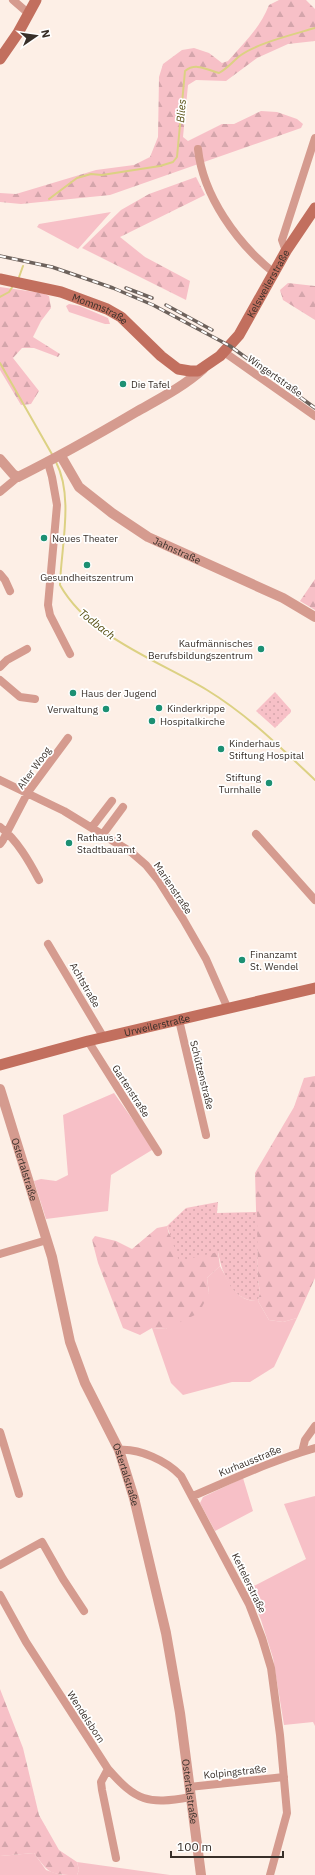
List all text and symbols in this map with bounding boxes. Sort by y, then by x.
north arrow [16,16,56,56]
text: N [38,28,53,39]
water label: Blies [173,99,189,123]
street label: Kelsweilerstraße [244,247,292,320]
street label: Mommstraße [70,290,131,327]
street label: Wingertstraße [245,352,305,400]
place label: Die Tafel [131,378,170,391]
marker: Die Tafel [118,379,128,389]
place label: Neues Theater [52,532,118,545]
marker: Neues Theater [39,533,49,543]
street label: Jahnstraße [151,534,203,567]
marker: Gesundheitszentrum [82,560,92,570]
place label: Gesundheitszentrum [40,571,134,584]
water label: Todbach [76,606,118,642]
place label: Kaufmännisches Berufsbildungszentrum [148,637,253,662]
marker: Kaufmännisches Berufsbildungszentrum [256,644,266,654]
place label: Haus der Jugend [81,687,157,700]
marker: Haus der Jugend [68,688,78,698]
place label: Kinderkrippe [167,702,226,715]
place label: Verwaltung [47,703,99,716]
marker: Kinderkrippe [154,703,164,713]
marker: Verwaltung [101,704,111,714]
place label: Hospitalkirche [160,715,226,728]
marker: Hospitalkirche [147,716,157,726]
place label: Kinderhaus Stiftung Hospital [229,737,304,762]
street label: Alter Woog [14,744,54,792]
marker: Kinderhaus Stiftung Hospital [216,744,226,754]
place label: Stiftung Turnhalle [219,771,262,796]
marker: Stiftung Turnhalle [264,778,274,788]
place label: Rathaus 3 Stadtbauamt [77,831,136,856]
marker: Rathaus 3 Stadtbauamt [64,838,74,848]
street label: Marienstraße [151,860,195,917]
place label: Finanzamt St. Wendel [250,948,299,973]
marker: Finanzamt St. Wendel [237,955,247,965]
street label: Achtstraße [67,960,103,1010]
street label: Urweilerstraße [123,1011,192,1039]
street label: Schützenstraße [187,1039,217,1111]
street label: Gartenstraße [109,1062,153,1120]
street label: Ostertalstraße [9,1136,41,1203]
street label: Ostertalstraße [110,1441,142,1508]
street label: Kurhausstraße [217,1442,284,1479]
street label: Kettelerstraße [229,1551,269,1616]
street label: Wendelsborn [64,1688,108,1746]
street label: Ostertalstraße [180,1758,201,1825]
street label: Kolpingstraße [203,1762,267,1782]
scale bar [171,1833,283,1859]
text: 100 m [177,1839,212,1854]

